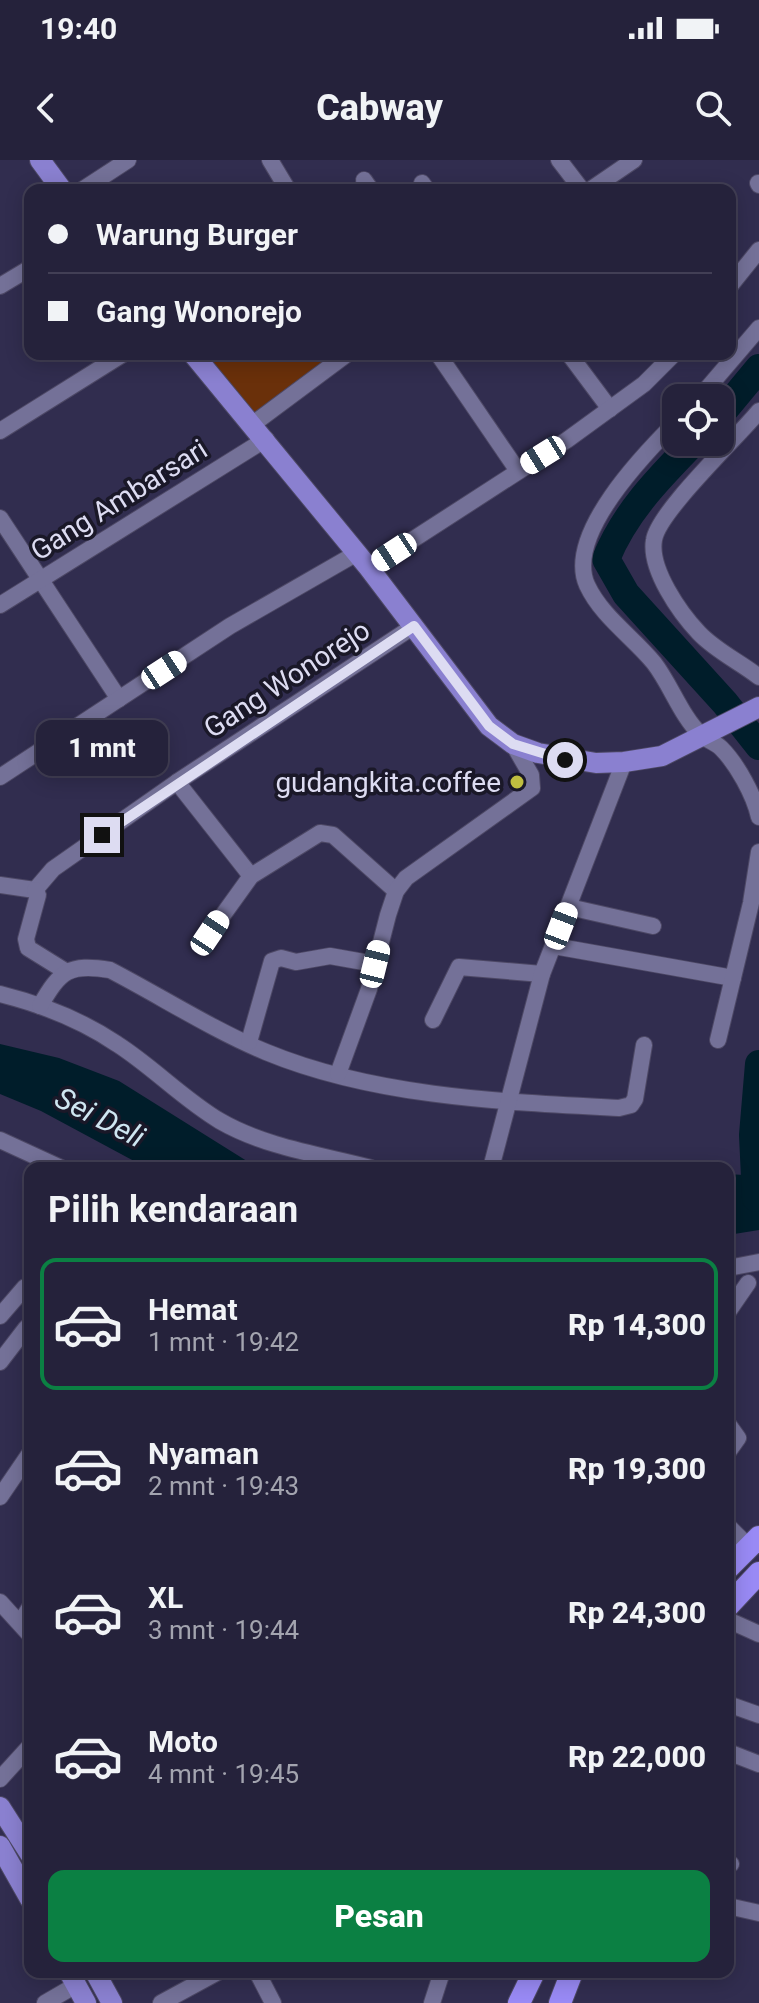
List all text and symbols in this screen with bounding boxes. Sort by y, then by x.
text: 19:40 [40,11,117,46]
icon: back [24,86,68,130]
icon: search [691,86,735,130]
text: Cabway [316,87,443,129]
text: Warung Burger [96,217,298,252]
text: Gang Wonorejo [96,294,302,329]
map controls [662,384,734,456]
button: locate [662,384,734,456]
car [516,432,570,478]
street label: Gang Ambarsari [25,433,213,567]
car [367,529,421,575]
street label: Gang Wonorejo [198,613,376,745]
car [137,647,191,693]
callout: 1 mnt [36,719,168,775]
text: 1 mnt [68,733,136,763]
route start [547,742,583,778]
place label: gudangkita.coffee [275,766,501,799]
marker: gudangkita.coffee [508,773,526,791]
route end [84,817,120,853]
car [541,899,581,953]
car [187,906,233,960]
car [358,938,392,990]
water label: Sei Deli [49,1080,151,1155]
text: Pilih kendaraan [48,1189,298,1231]
icon: car [52,1288,124,1360]
text: Hemat [148,1292,238,1327]
text: Rp 14,300 [568,1307,706,1342]
text: 1 mnt · 19:42 [148,1327,299,1357]
icon: car [52,1432,124,1504]
text: Nyaman [148,1436,259,1471]
text: Rp 19,300 [568,1451,706,1486]
text: 2 mnt · 19:43 [148,1471,299,1501]
icon: car [52,1576,124,1648]
text: XL [148,1580,183,1615]
text: Rp 24,300 [568,1595,706,1630]
text: 3 mnt · 19:44 [148,1615,299,1645]
icon: car [52,1720,124,1792]
text: Moto [148,1724,218,1759]
text: Rp 22,000 [568,1739,706,1774]
text: 4 mnt · 19:45 [148,1759,299,1789]
button: Pesan [48,1870,710,1962]

